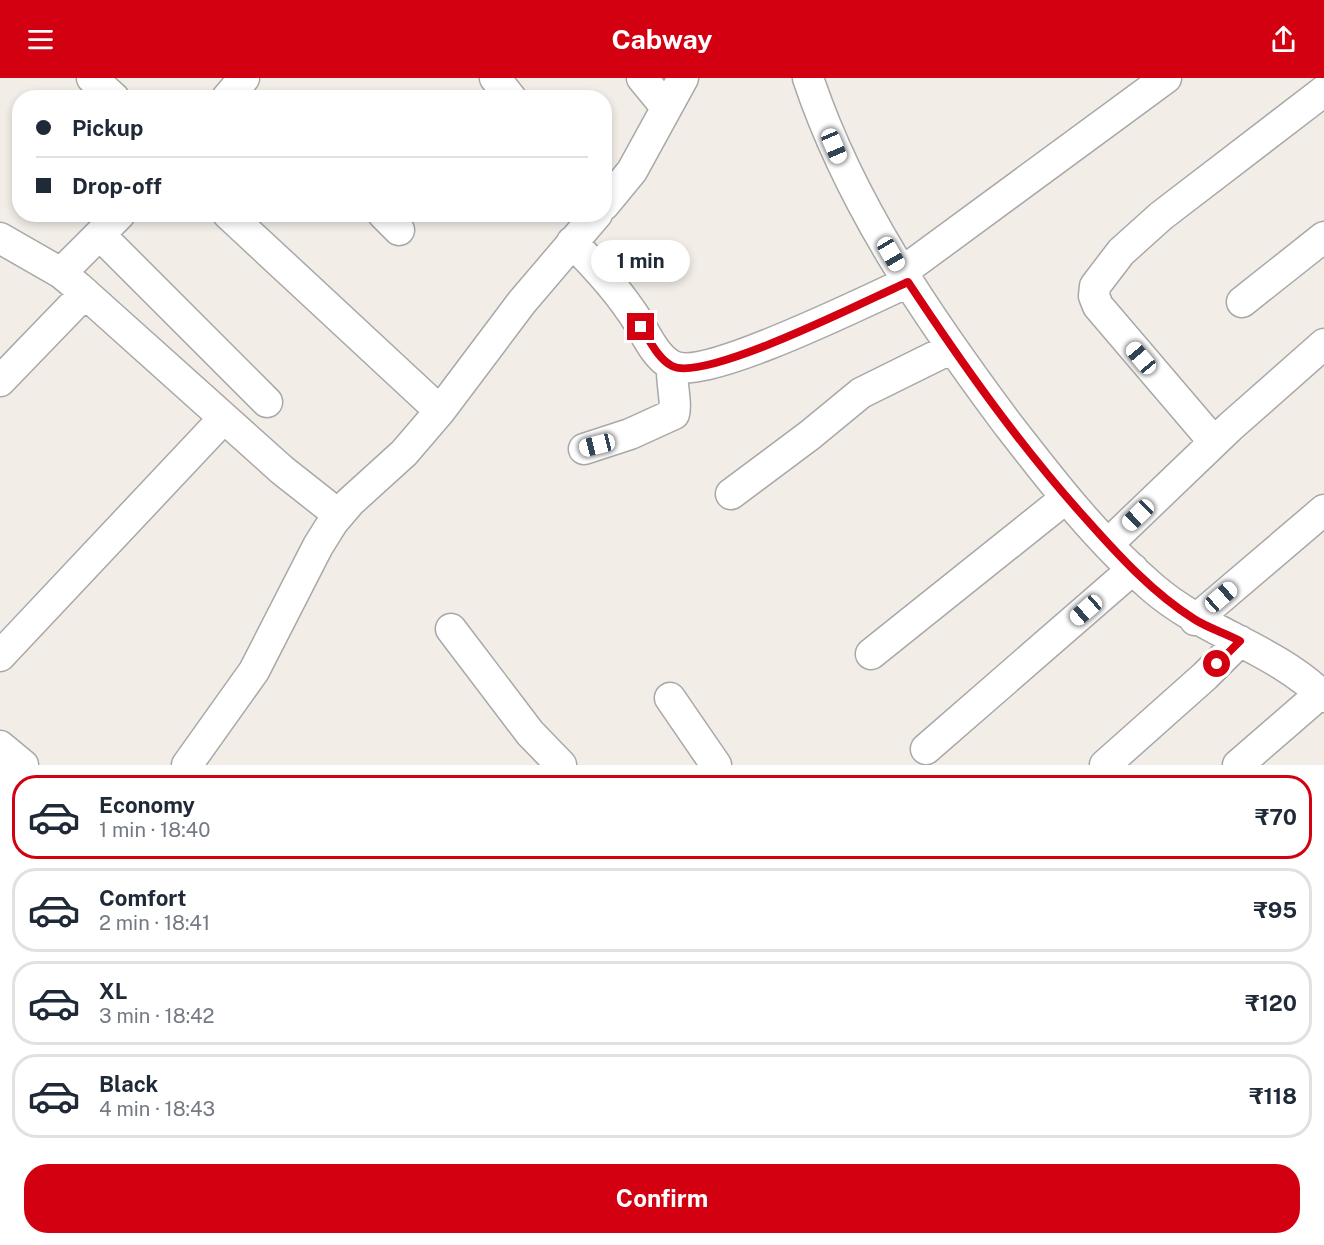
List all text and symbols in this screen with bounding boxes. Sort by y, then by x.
icon: menu [24,23,57,56]
text: Cabway [611,23,713,55]
icon: share [1267,23,1300,56]
text: Pickup [72,115,143,141]
car [819,126,849,166]
text: Drop-off [72,173,162,199]
car [874,234,908,274]
callout: 1 min [592,240,690,282]
text: 1 min [616,249,665,273]
route end [627,313,654,340]
car [1123,338,1159,378]
car [577,432,617,458]
car [1119,496,1157,534]
car [1202,578,1240,616]
car [1067,591,1105,629]
route start [1203,650,1230,677]
icon: car [27,790,81,844]
text: Economy [99,792,195,818]
text: ₹70 [1255,804,1297,830]
text: 1 min · 18:40 [99,818,210,842]
icon: car [27,883,81,937]
text: Comfort [99,885,186,911]
text: ₹95 [1254,897,1297,923]
text: 2 min · 18:41 [99,911,210,935]
icon: car [27,976,81,1030]
text: XL [99,978,127,1004]
text: ₹120 [1245,990,1297,1016]
text: 3 min · 18:42 [99,1004,215,1028]
icon: car [27,1069,81,1123]
text: Black [99,1071,158,1097]
text: ₹118 [1249,1083,1297,1109]
text: 4 min · 18:43 [99,1097,215,1121]
button: Confirm [24,1164,1300,1233]

